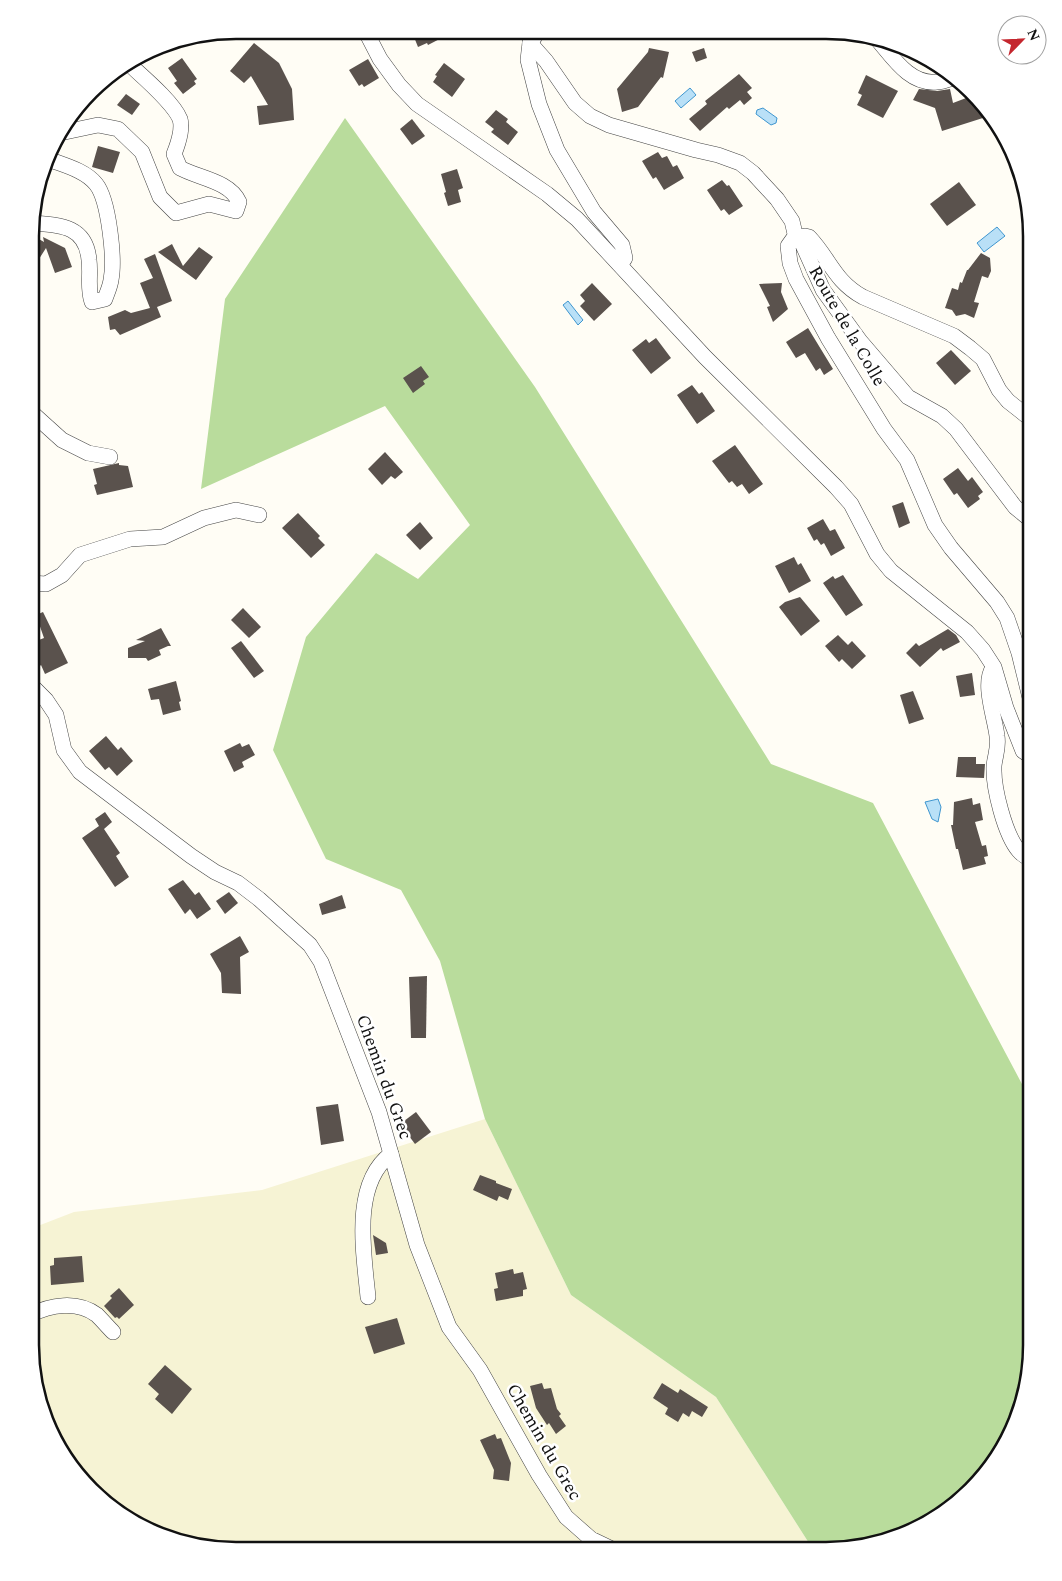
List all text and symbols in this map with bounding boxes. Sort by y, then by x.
north arrow [997,15,1047,65]
text: N [1022,25,1045,44]
street label: Route de la Colle [801,261,893,391]
street label: Chemin du Grec [349,1011,419,1143]
street label: Chemin du Grec [500,1378,588,1506]

